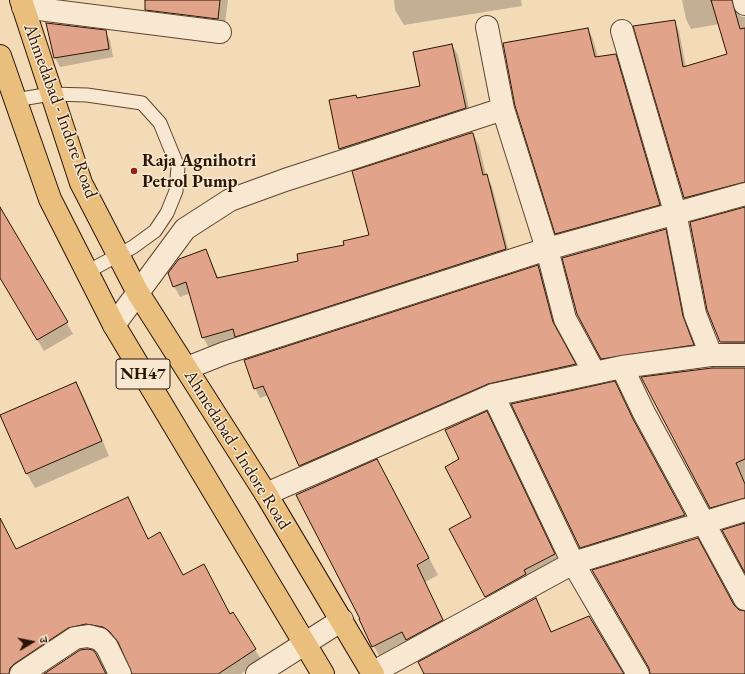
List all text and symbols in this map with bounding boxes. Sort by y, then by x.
street label: Ahmedabad - Indore Road [18,21,102,201]
place label: Raja Agnihotri Petrol Pump [142,150,256,192]
marker: Raja Agnihotri Petrol Pump [129,166,139,176]
road number: NH47 [116,359,170,389]
street label: Ahmedabad - Indore Road [179,366,295,534]
north arrow [12,622,52,662]
text: उ [36,636,51,644]

